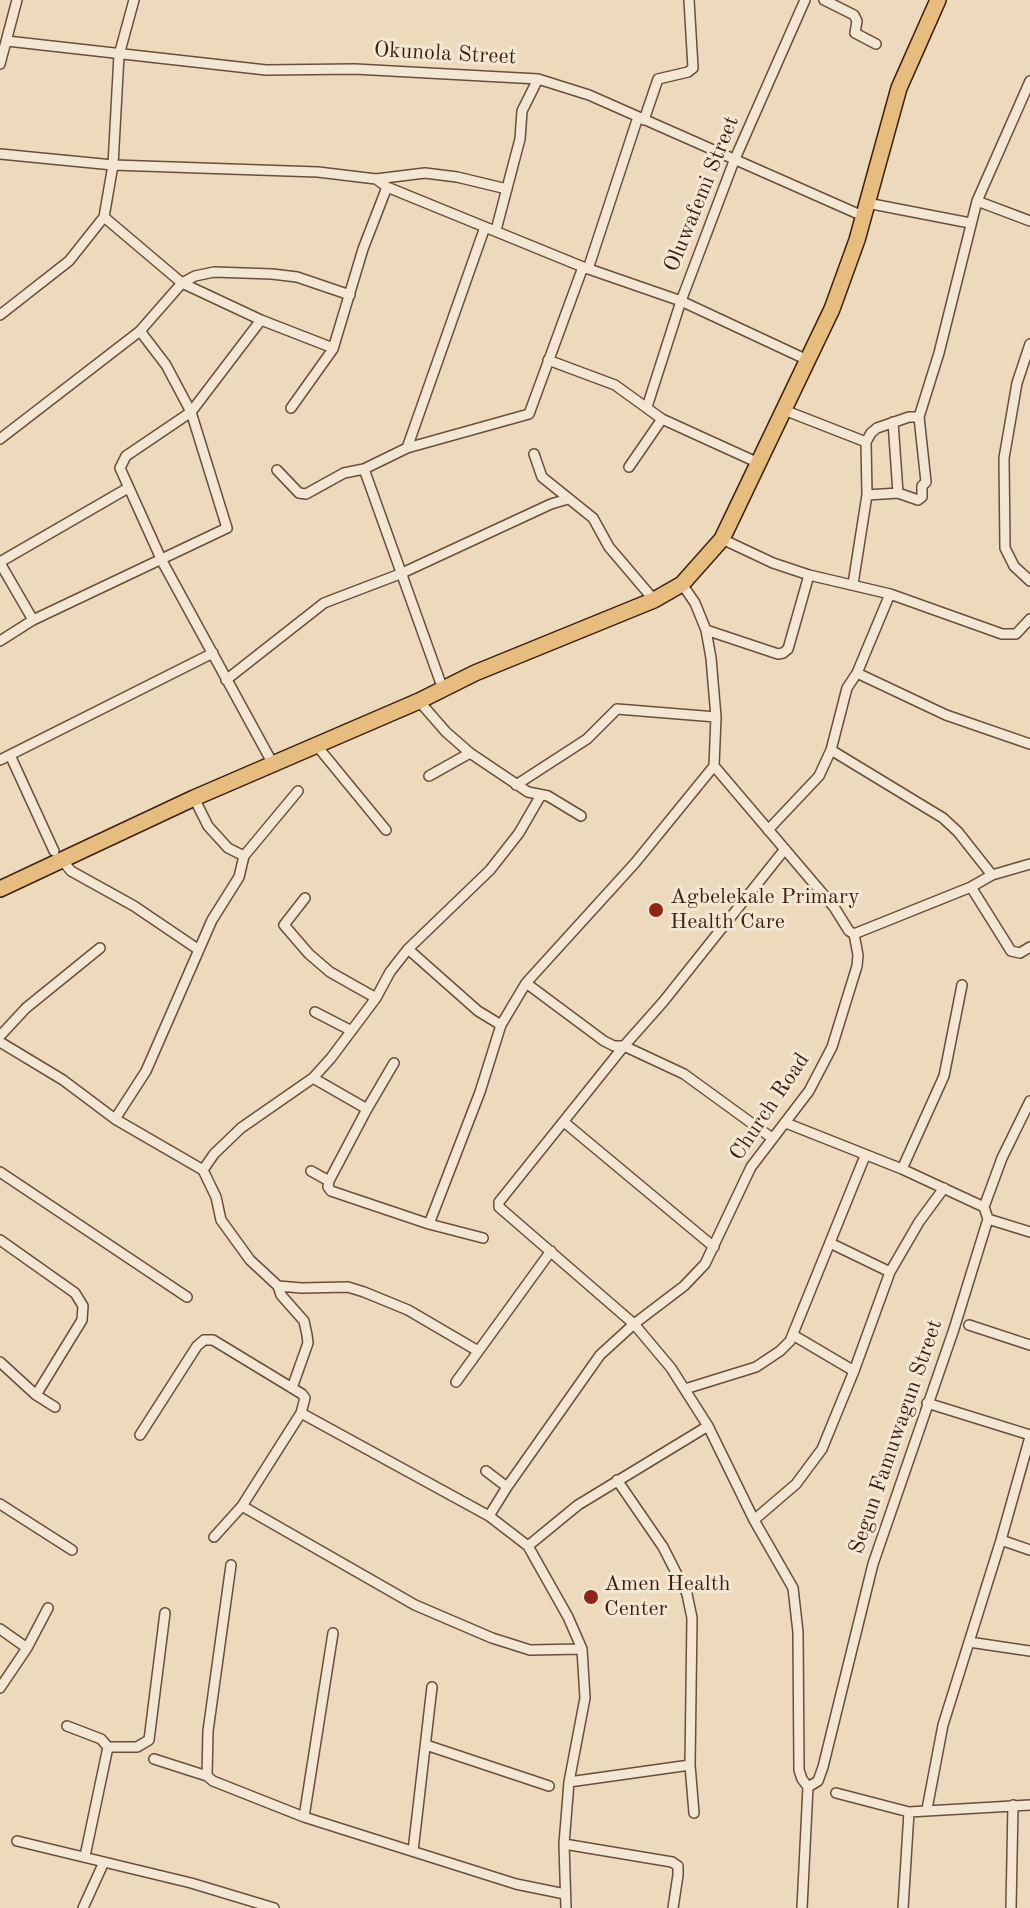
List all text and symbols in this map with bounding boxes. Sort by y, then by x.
street label: Okunola Street [373,37,517,71]
street label: Oluwafemi Street [659,112,745,276]
place label: Agbelekale Primary Health Care [670,884,860,936]
marker: Agbelekale Primary Health Care [647,901,665,919]
street label: Church Road [724,1048,816,1166]
street label: Segun Famuwagun Street [843,1316,949,1558]
place label: Amen Health Center [604,1571,730,1622]
marker: Amen Health Center [582,1588,600,1606]

